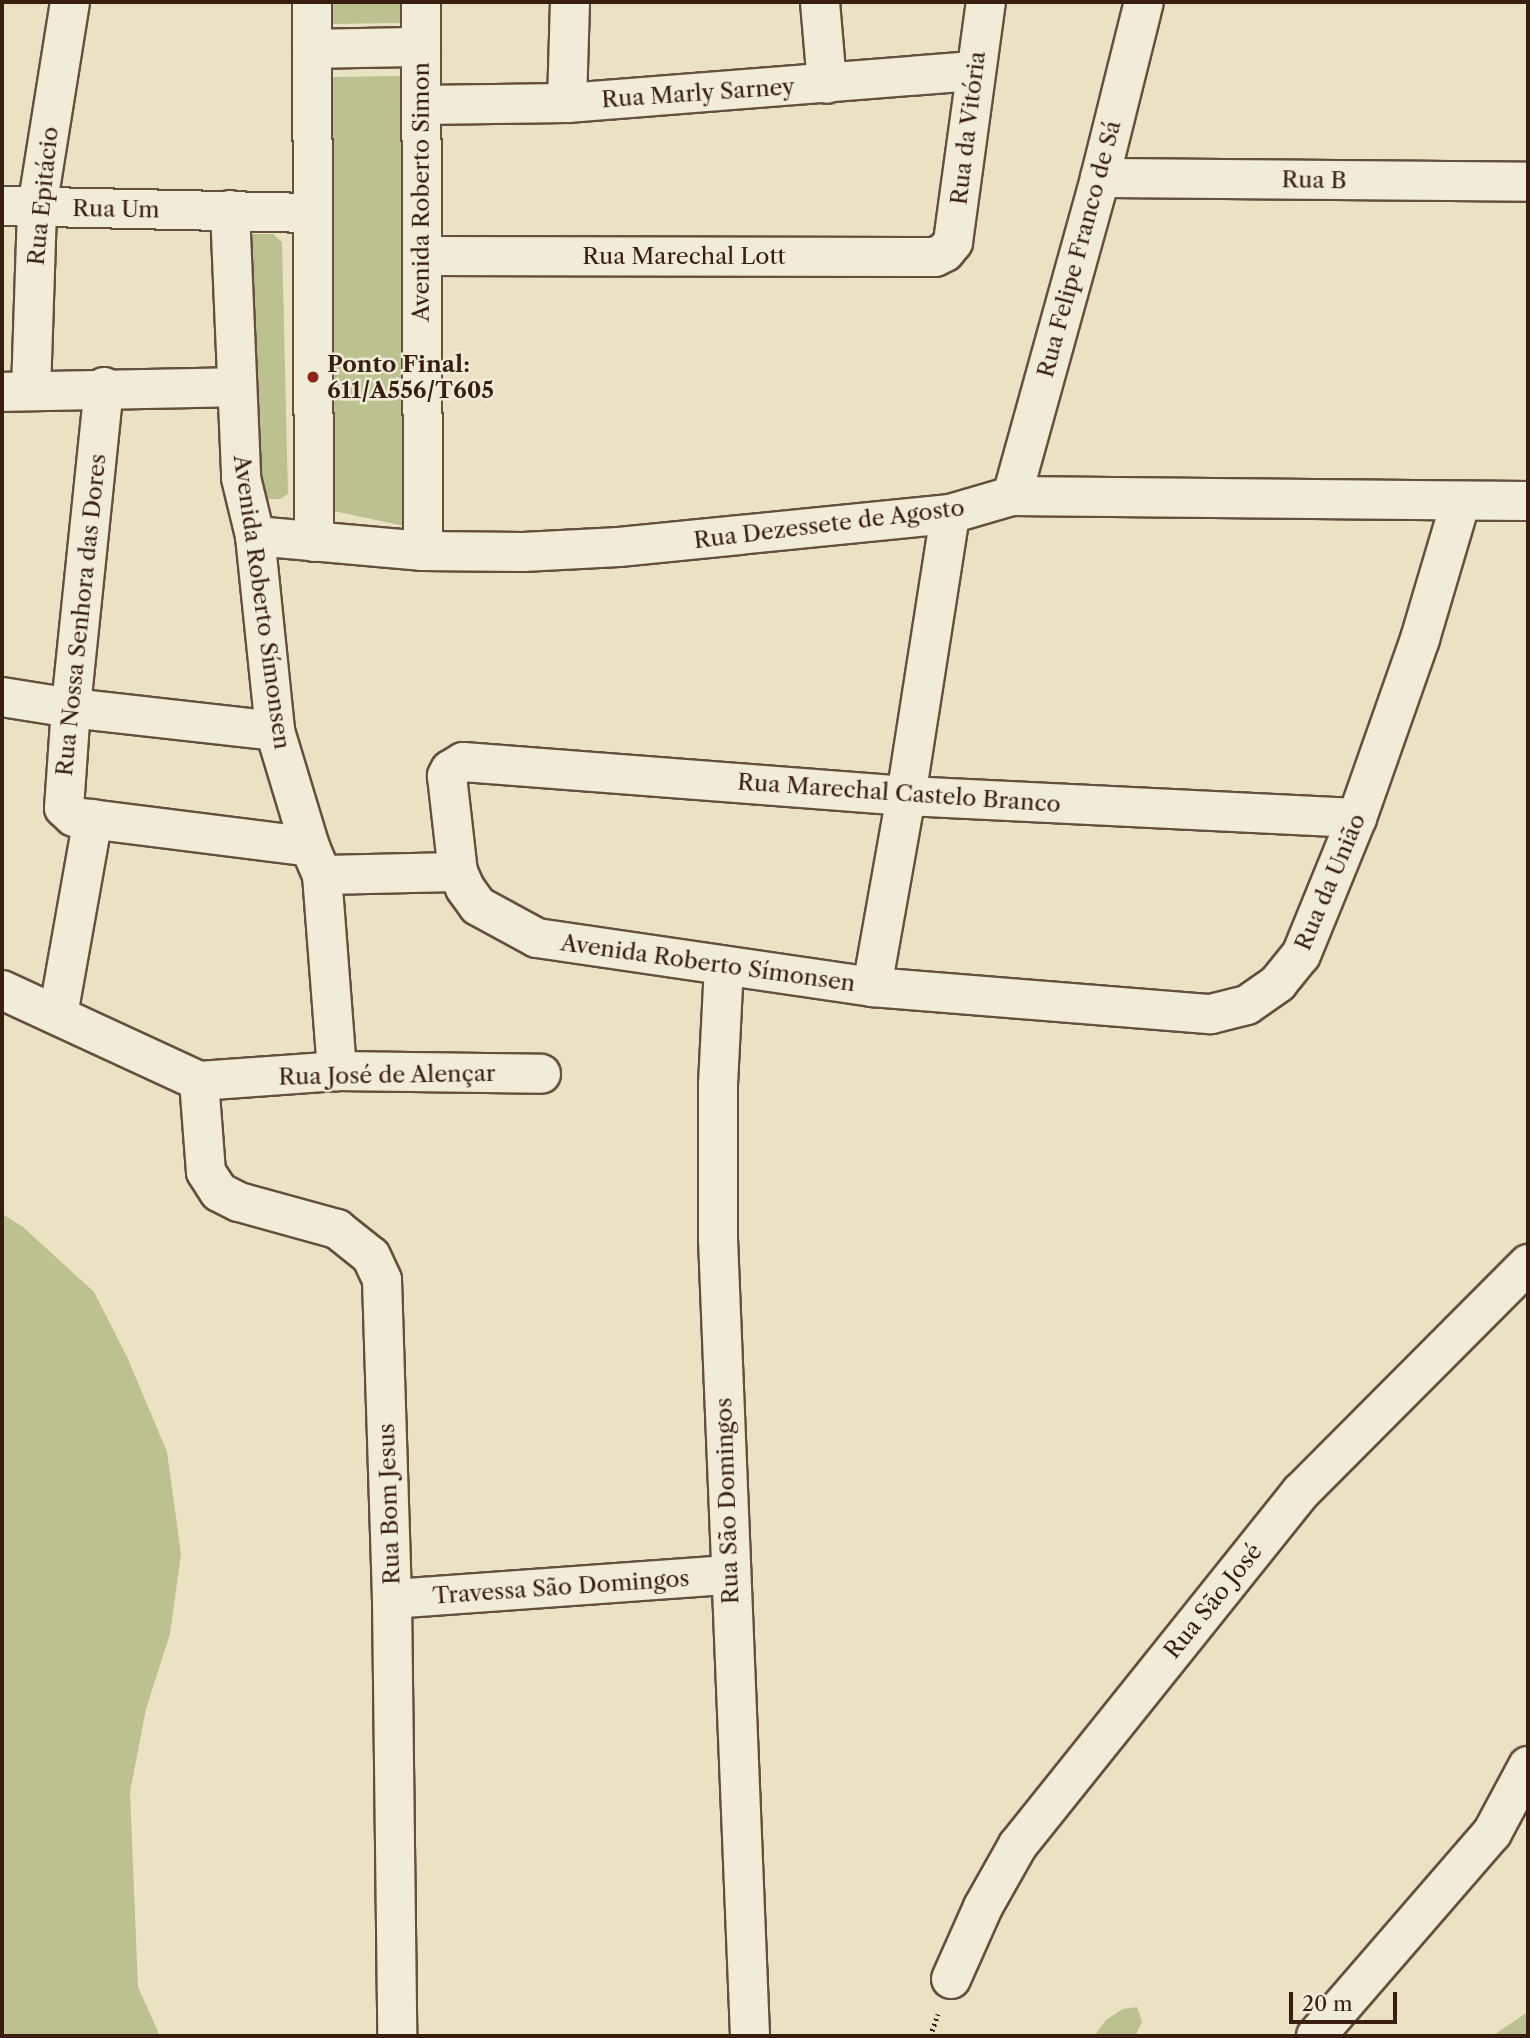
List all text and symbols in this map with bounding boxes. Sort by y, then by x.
street label: Rua da Vitória [945,49,991,207]
street label: Avenida Roberto Simon [407,62,435,322]
street label: Rua Marly Sarney [600,72,796,114]
street label: Rua Felipe Franco de Sá [1031,117,1127,381]
street label: Rua Epitácio [22,125,64,267]
street label: Rua B [1281,166,1347,194]
street label: Rua Um [72,194,160,224]
street label: Rua Marechal Lott [582,242,786,270]
place label: Ponto Final: 611/A556/T605 [327,350,494,404]
marker: Ponto Final: 611/A556/T605 [305,369,321,385]
street label: Rua Nossa Senhora das Dores [50,452,112,778]
street label: Avenida Roberto Símonsen [228,453,296,751]
street label: Rua Dezessete de Agosto [691,494,967,554]
street label: Rua Marechal Castelo Branco [736,768,1062,818]
street label: Rua da União [1289,809,1371,955]
street label: Avenida Roberto Símonsen [559,929,857,997]
street label: Rua José de Alençar [278,1059,496,1091]
street label: Rua São Domingos [710,1397,744,1605]
street label: Rua Bom Jesus [372,1423,406,1585]
street label: Rua São José [1158,1538,1268,1664]
street label: Travessa São Domingos [432,1564,690,1610]
scale bar [1292,1979,1400,2023]
text: 20 m [1302,1991,1353,2016]

